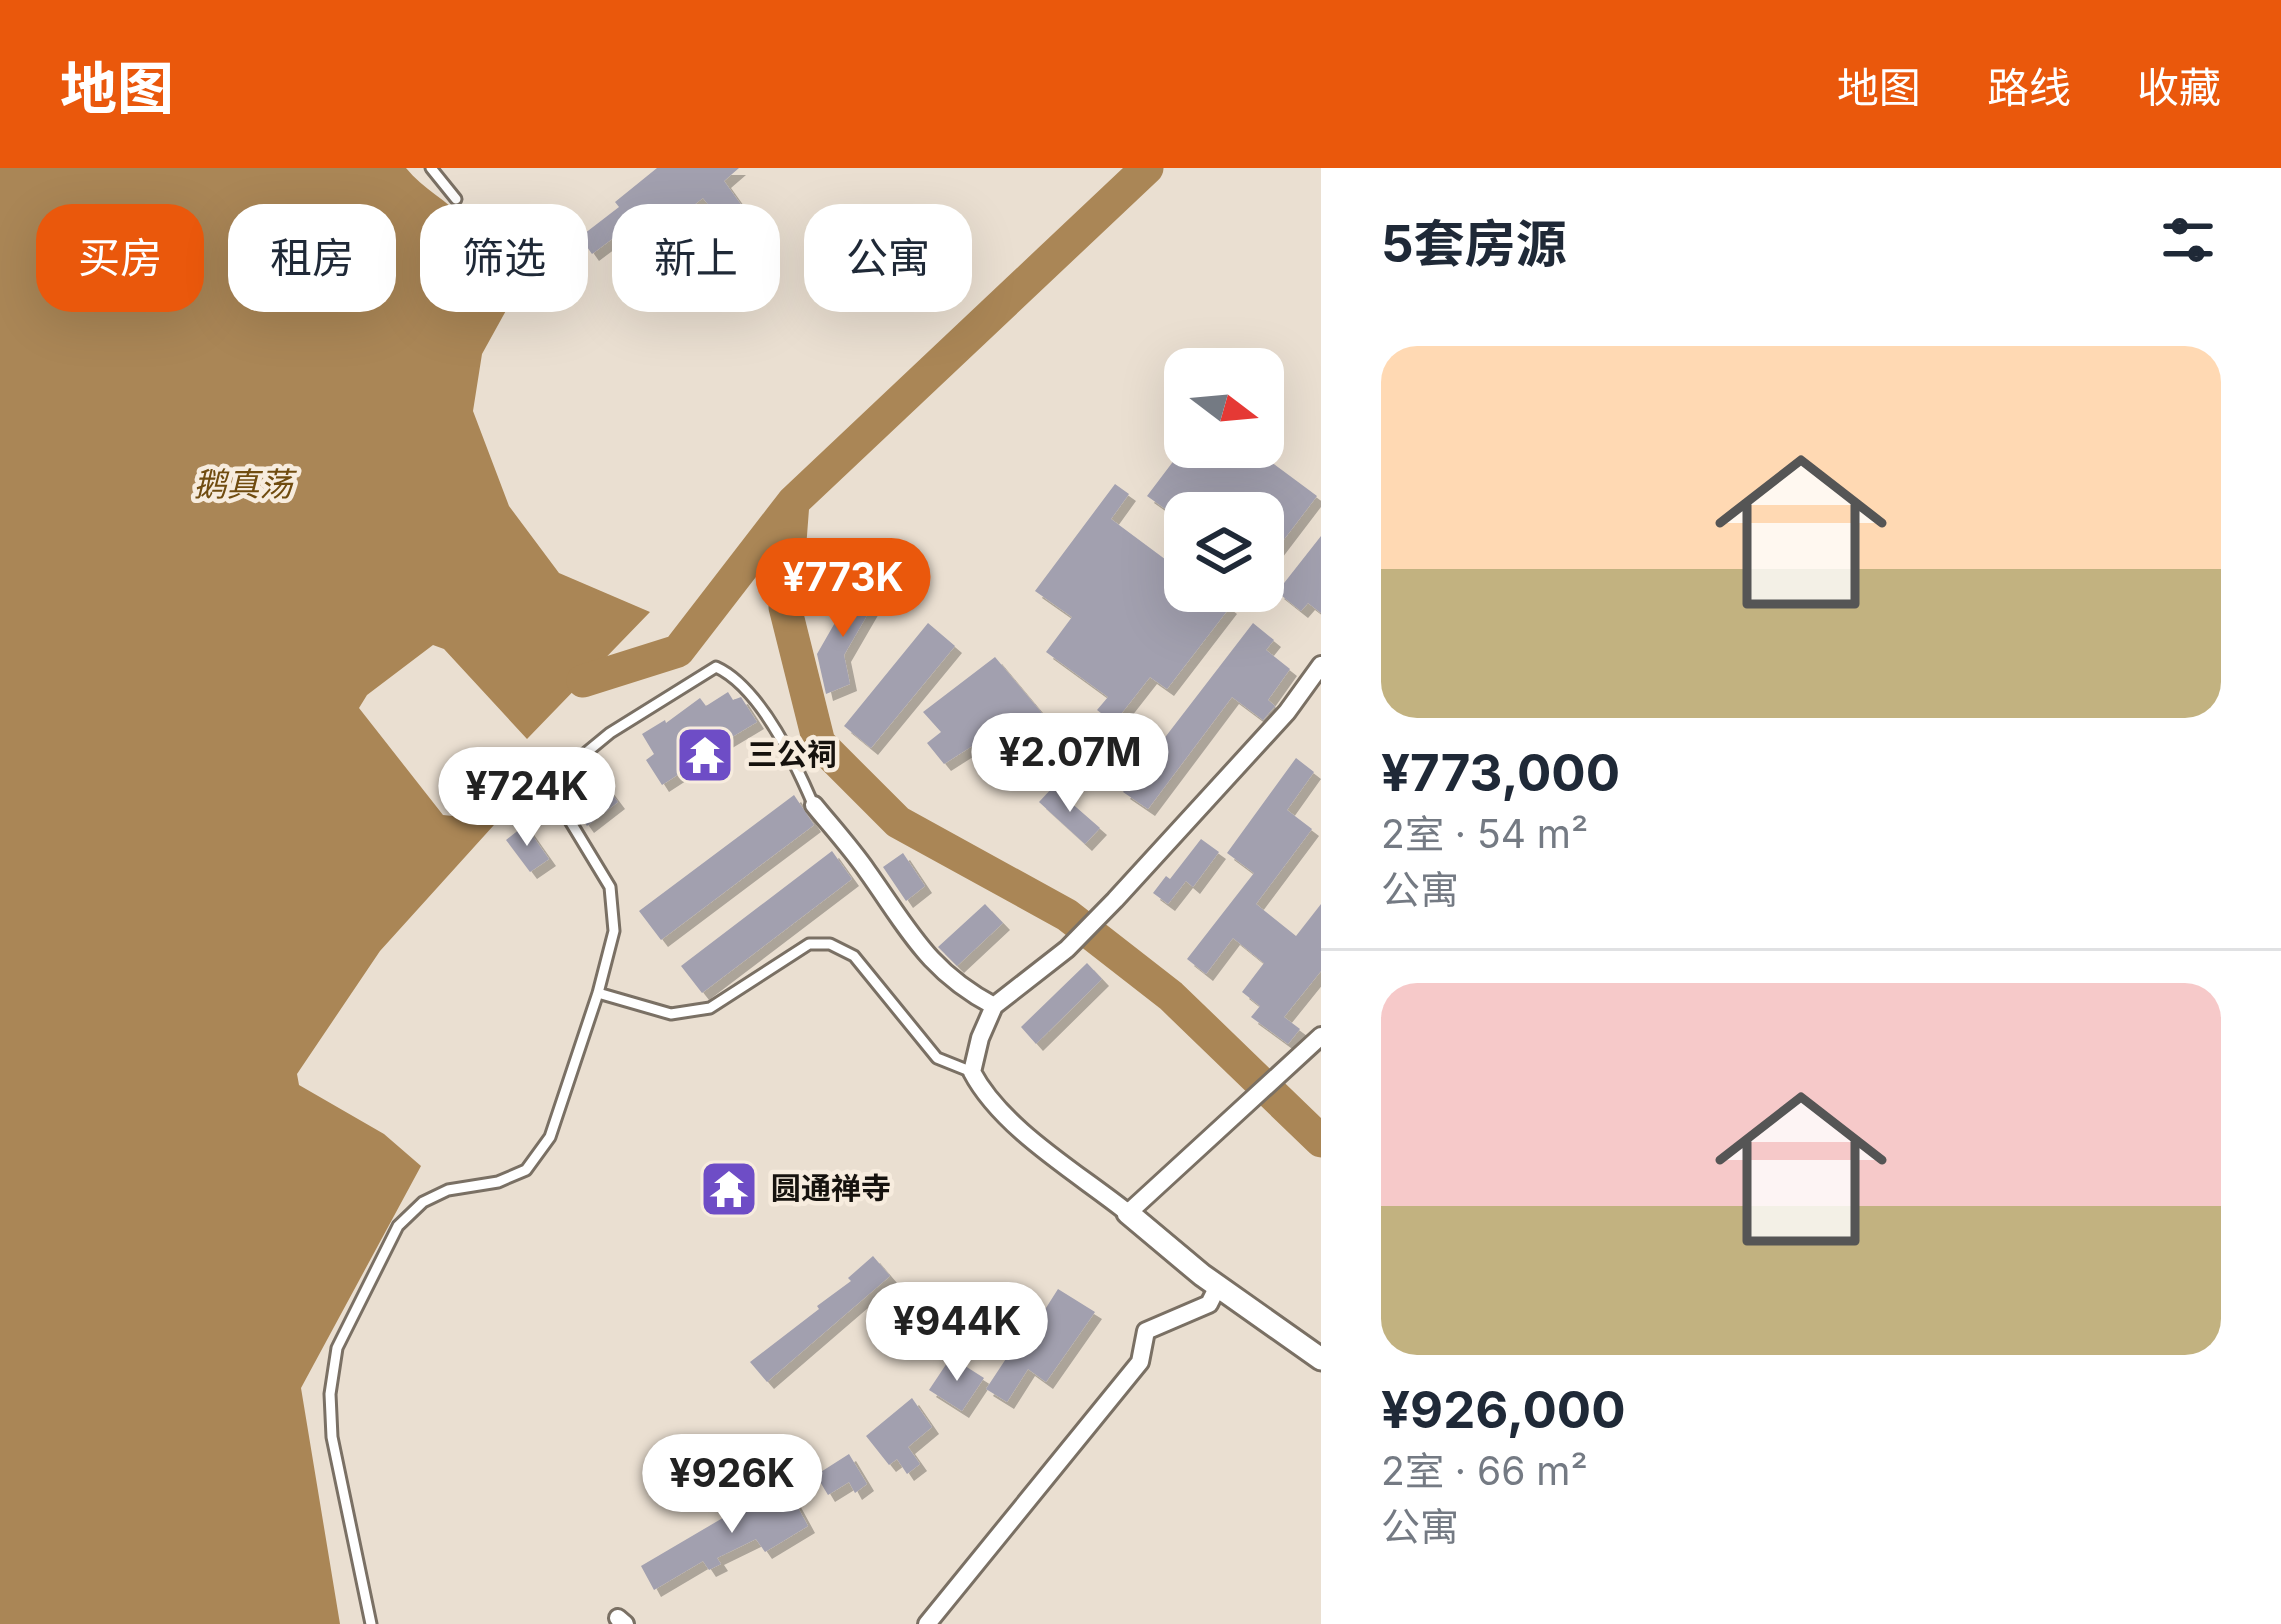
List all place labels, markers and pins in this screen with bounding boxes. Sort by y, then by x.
pin: ¥773K [759,538,927,640]
pin: ¥2.07M [972,713,1168,815]
temple icon: 三公祠 [674,724,736,786]
place label: 三公祠 [747,736,837,772]
pin: ¥724K [443,747,611,849]
temple icon: 圆通禅寺 [698,1158,760,1220]
place label: 圆通禅寺 [771,1170,891,1206]
pin: ¥944K [873,1282,1041,1384]
pin: ¥926K [648,1434,816,1536]

